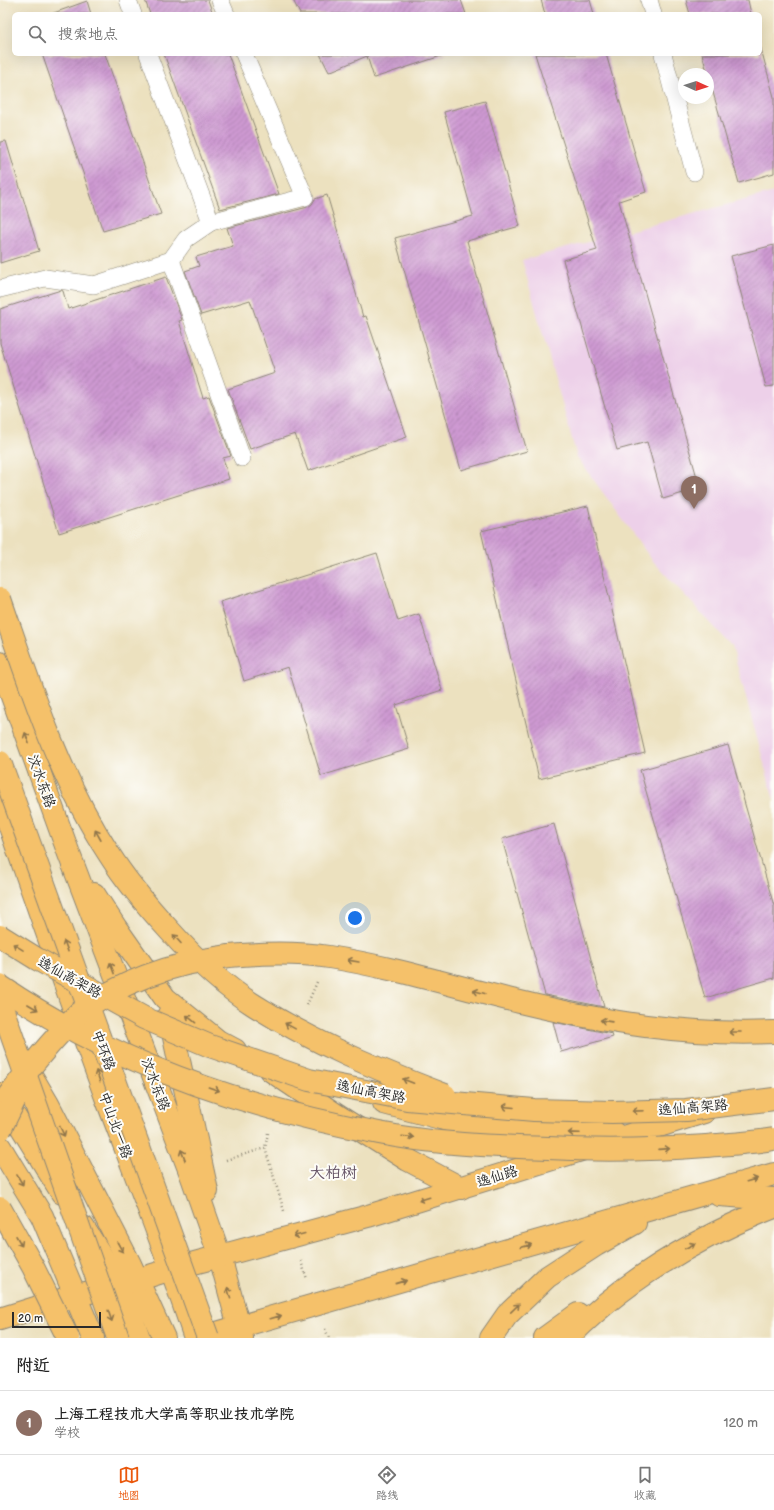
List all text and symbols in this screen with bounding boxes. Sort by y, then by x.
search box [12,12,762,56]
icon: search [26,23,48,45]
text: 搜索地点 [58,25,118,44]
north arrow [678,68,714,104]
pin: 1 [681,476,707,509]
one-way arrow [23,732,30,745]
street label: 汶水东路 [24,752,59,810]
one-way arrow [94,829,102,841]
your location [345,908,365,928]
one-way arrow [172,933,181,944]
one-way arrow [62,940,70,952]
one-way arrow [12,943,24,951]
street label: 逸仙高架路 [35,953,104,1002]
one-way arrow [347,957,360,965]
one-way arrow [107,962,115,974]
one-way arrow [473,988,486,995]
one-way arrow [27,1003,39,1011]
one-way arrow [186,1014,197,1023]
one-way arrow [600,1017,613,1025]
one-way arrow [284,1021,296,1029]
street label: 中环路 [88,1028,119,1073]
one-way arrow [729,1028,742,1036]
street label: 汶水东路 [138,1055,174,1113]
one-way arrow [94,1070,102,1082]
street label: 逸仙高架路 [335,1076,407,1107]
one-way arrow [402,1076,414,1084]
one-way arrow [208,1086,220,1094]
street label: 中山北一路 [96,1089,135,1161]
street label: 逸仙高架路 [657,1096,729,1119]
one-way arrow [502,1104,515,1111]
one-way arrow [632,1107,645,1115]
one-way arrow [58,1124,66,1136]
one-way arrow [568,1130,581,1137]
one-way arrow [401,1133,414,1141]
one-way arrow [657,1145,670,1153]
one-way arrow [178,1149,186,1161]
street label: 逸仙路 [475,1162,520,1191]
district label: 大柏树 [309,1164,357,1183]
one-way arrow [17,1174,25,1186]
one-way arrow [745,1176,758,1183]
one-way arrow [418,1196,431,1203]
one-way arrow [293,1232,306,1239]
one-way arrow [16,1235,24,1247]
one-way arrow [117,1241,124,1253]
one-way arrow [683,1241,695,1249]
one-way arrow [519,1242,532,1249]
one-way arrow [394,1277,407,1285]
one-way arrow [225,1286,232,1299]
one-way arrow [510,1303,520,1312]
scale bar [12,1310,101,1329]
one-way arrow [107,1310,115,1322]
text: 20 m [18,1312,43,1325]
one-way arrow [269,1313,282,1320]
text: 附近 [16,1356,50,1376]
text: 上海工程技术大学高等职业技术学院 [54,1405,294,1424]
text: 1 [26,1415,32,1431]
text: 120 m [723,1415,758,1431]
text: 学校 [54,1425,80,1441]
tab: 地图 [118,1464,140,1502]
tab: 路线 [376,1464,398,1502]
tab: 收藏 [634,1464,656,1502]

